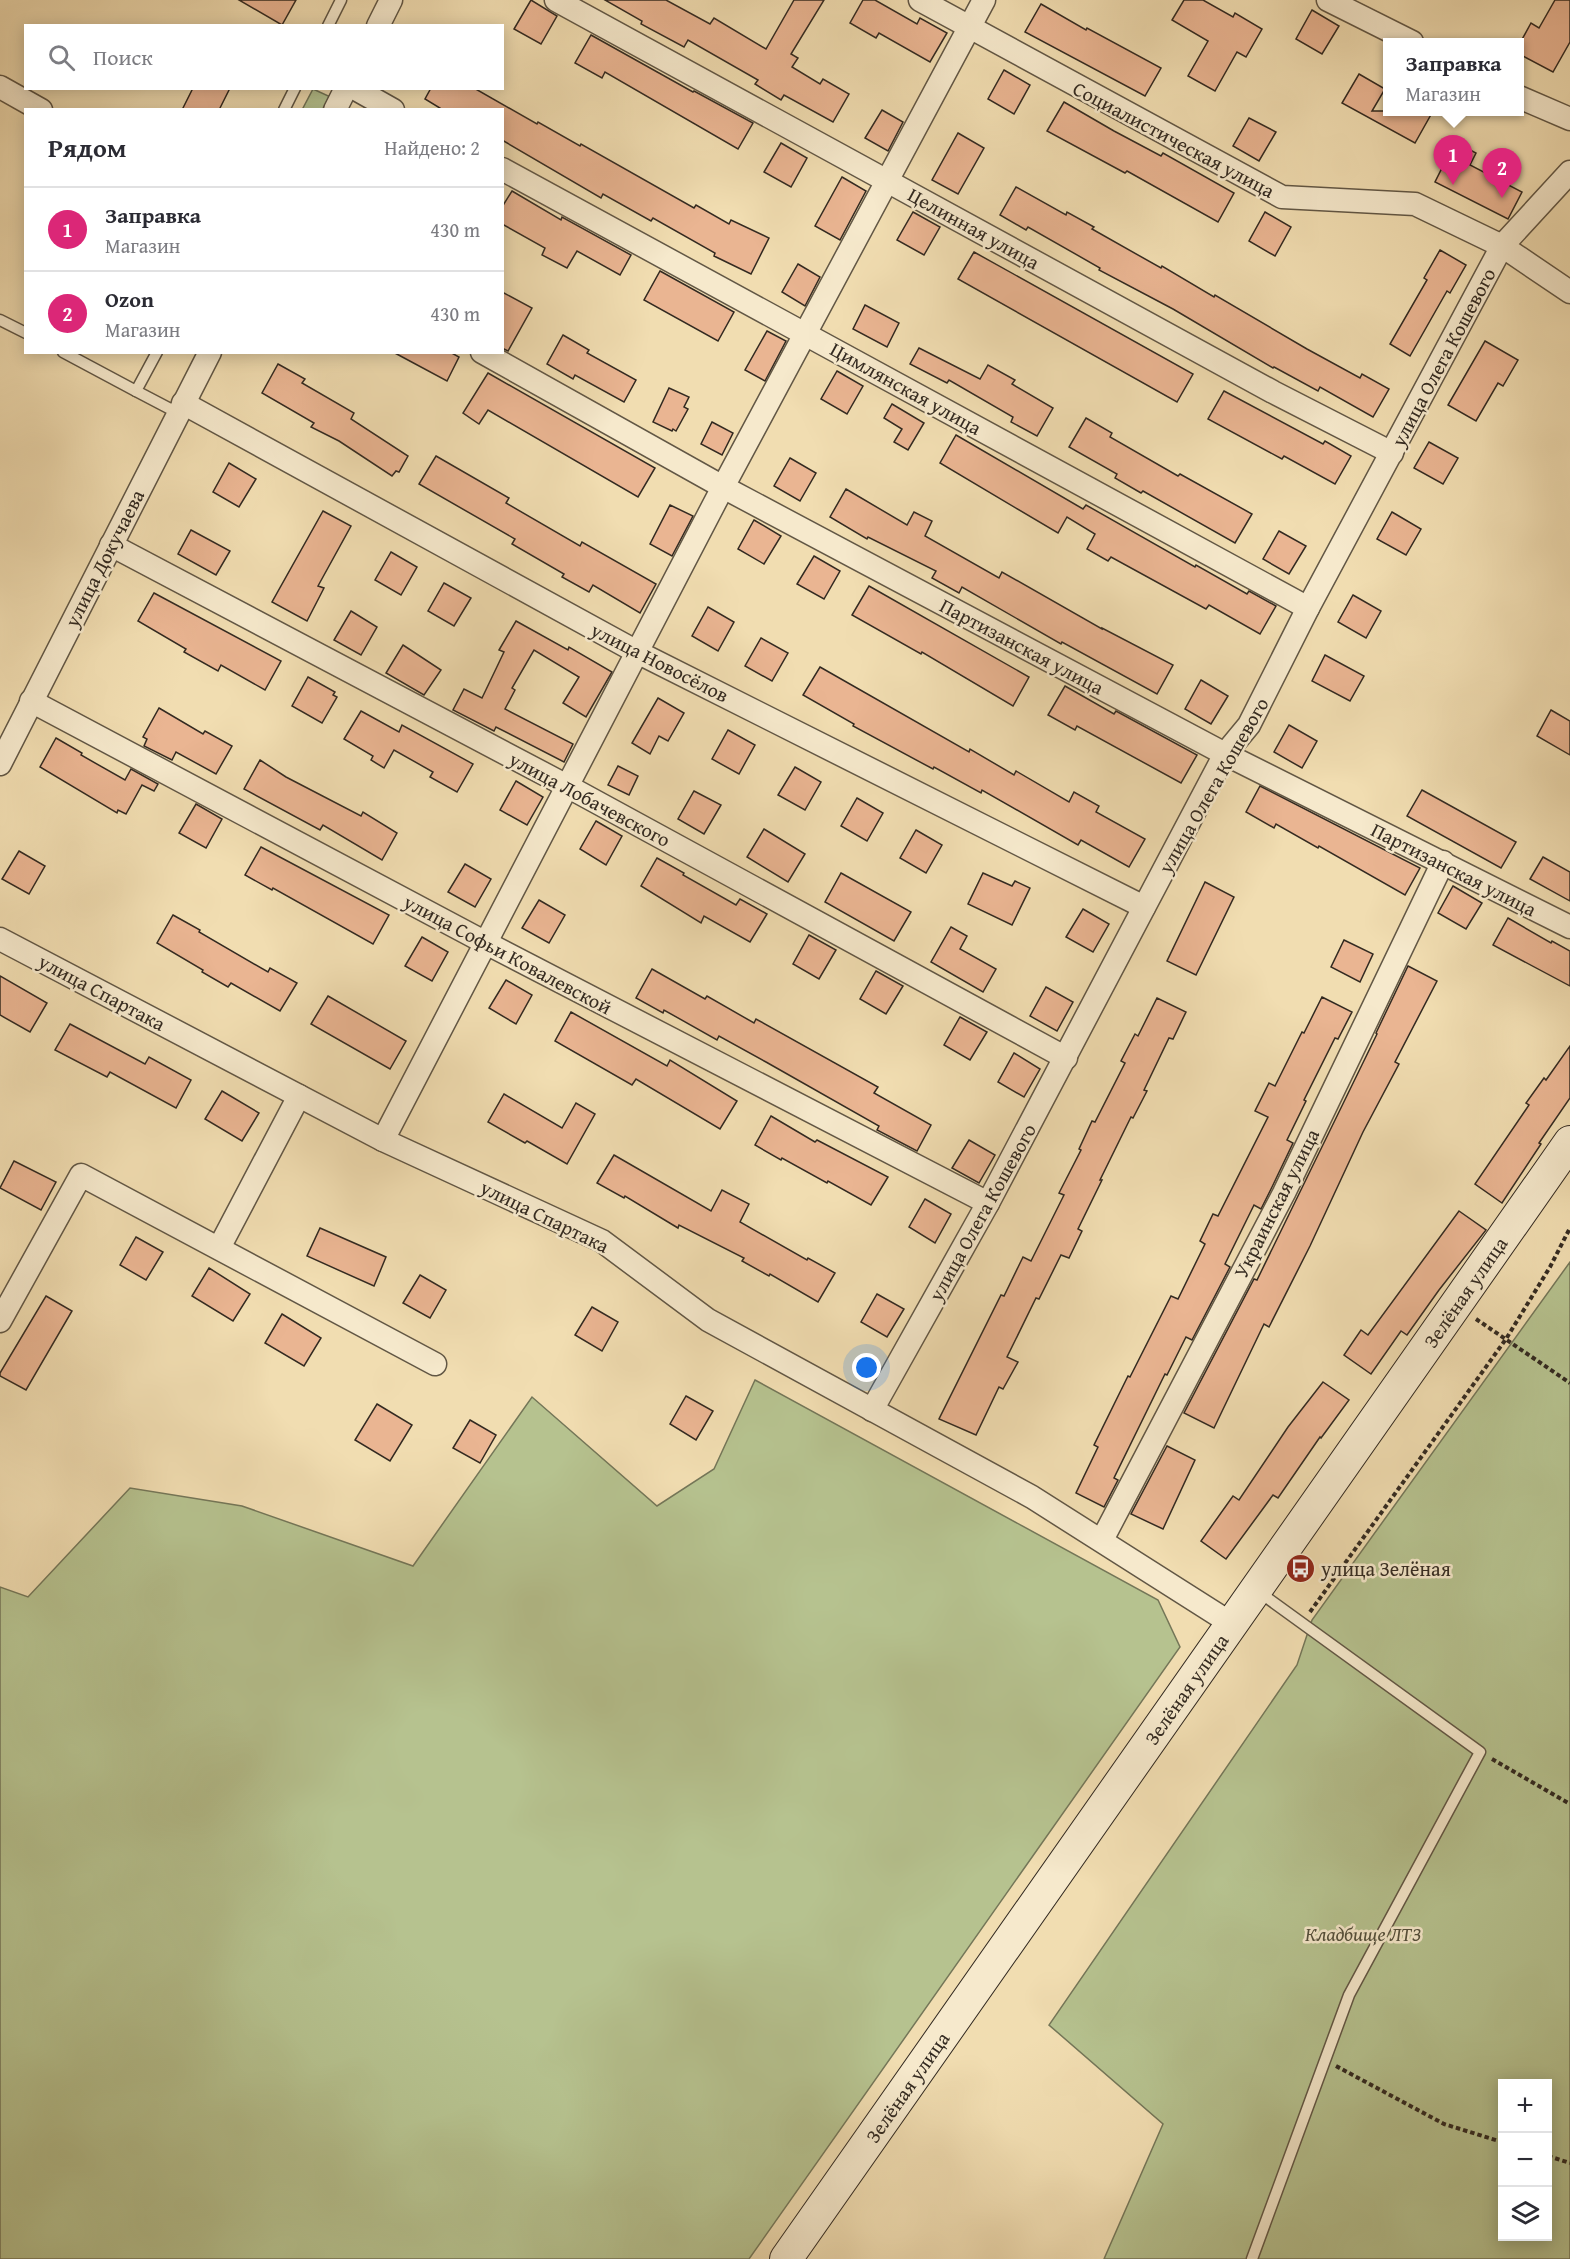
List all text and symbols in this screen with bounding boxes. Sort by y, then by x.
search box [24,24,504,90]
popup [1383,38,1524,116]
icon: search [45,41,78,74]
text: Поиск [93,41,153,73]
text: Заправка [1406,47,1501,79]
street label: Социалистическая улица [1068,73,1280,205]
text: Магазин [1406,79,1481,108]
text: Рядом [48,128,126,167]
text: Найдено: 2 [384,133,480,162]
pin: 1 [1434,136,1472,185]
pin: 2 [1482,148,1522,198]
street label: Целинная улица [903,180,1045,276]
text: Заправка [105,199,201,231]
text: 1 [62,215,73,244]
text: 430 m [430,215,480,244]
text: Магазин [105,231,180,260]
street label: улица Олега Кошевого [1383,262,1503,453]
text: Ozon [105,283,154,315]
text: 2 [62,299,73,328]
text: 430 m [430,299,480,328]
text: Магазин [105,315,180,344]
street label: Цимлянская улица [825,334,987,442]
street label: улица Докучаева [56,484,151,633]
street label: Партизанская улица [935,590,1110,702]
street label: улица Новосёлов [585,614,734,709]
street label: улица Олега Кошевого [1150,692,1275,879]
street label: улица Лобачевского [503,744,676,854]
street label: Партизанская улица [1366,815,1542,923]
street label: улица Софьи Ковалевской [398,886,617,1021]
street label: улица Спартака [32,946,171,1038]
street label: улица Олега Кошевого [921,1118,1043,1307]
street label: Украинская улица [1226,1123,1326,1283]
street label: улица Спартака [475,1172,615,1260]
street label: Зелёная улица [1416,1230,1514,1353]
your location [852,1353,881,1382]
bus stop icon: улица Зелёная [1284,1552,1316,1584]
place label: улица Зелёная [1320,1554,1451,1583]
street label: Зелёная улица [1137,1627,1235,1750]
park label: Кладбище ЛТЗ [1305,1919,1421,1948]
street label: Зелёная улица [858,2025,956,2148]
map controls [1498,2079,1552,2241]
button: + [1498,2079,1552,2133]
button: − [1498,2133,1552,2187]
button: layers [1498,2187,1552,2241]

